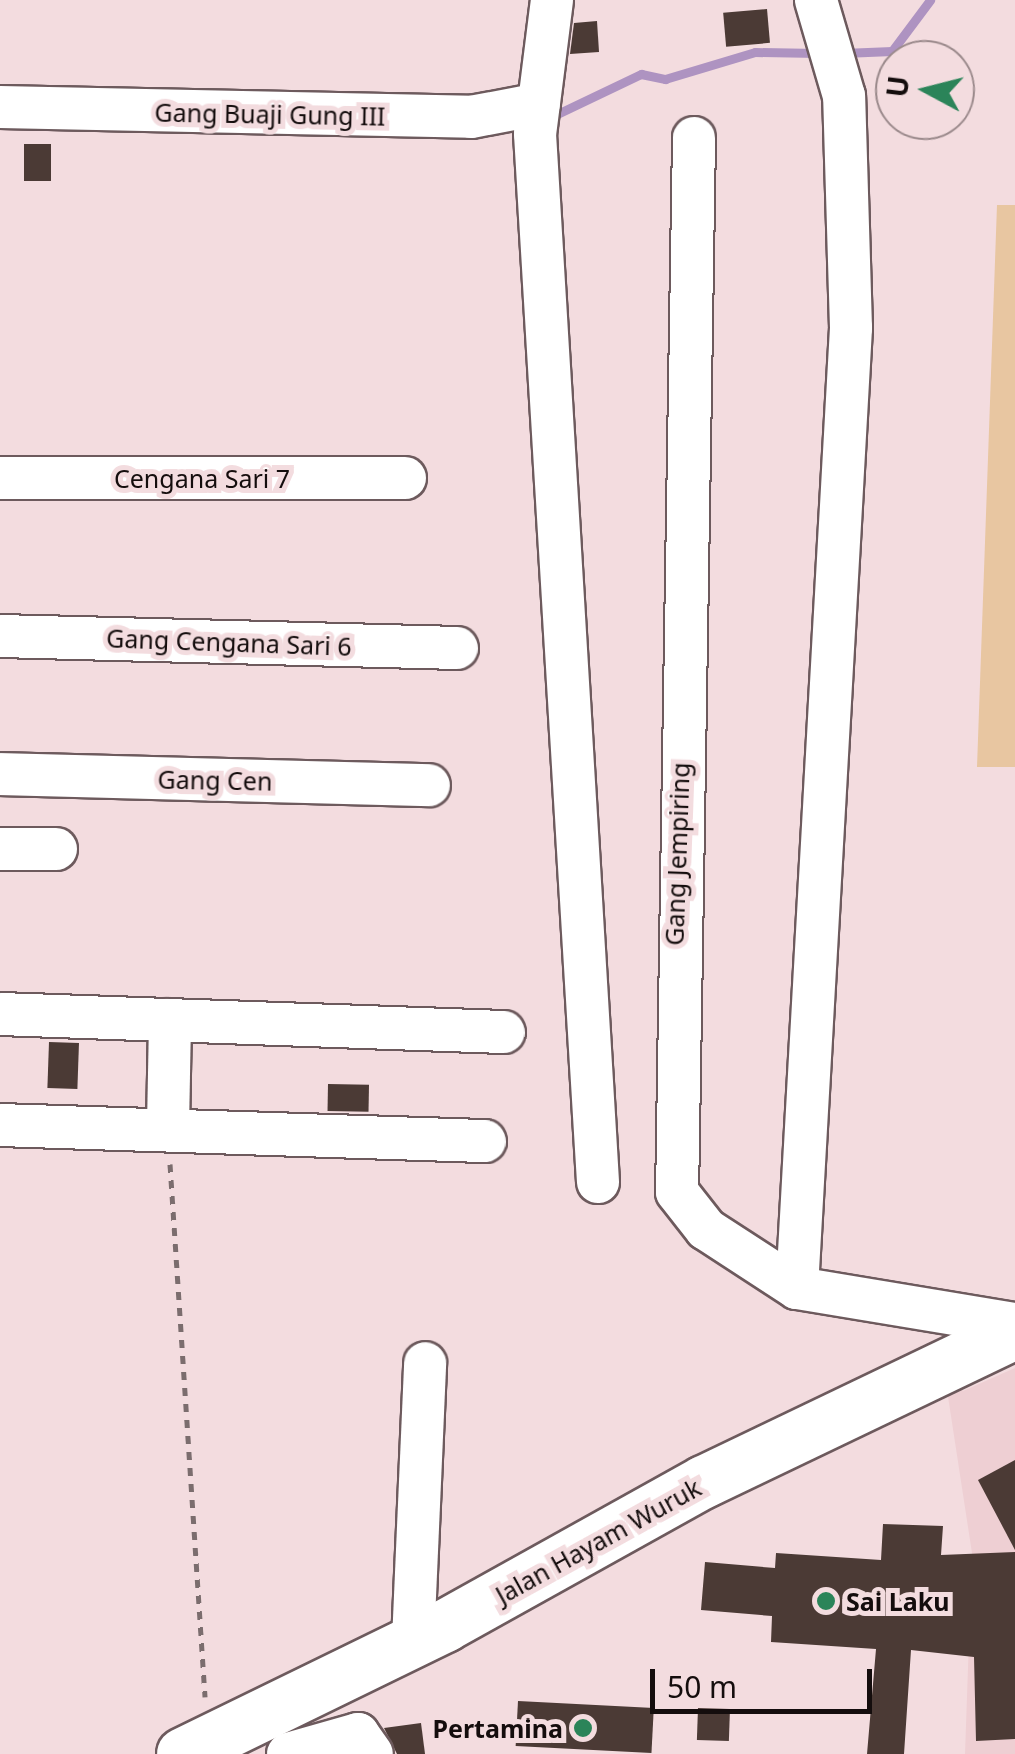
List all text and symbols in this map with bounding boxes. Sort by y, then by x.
north arrow [875,40,975,140]
text: U [877,74,917,99]
street label: Gang Buaji Gung III [154,97,386,131]
street label: Cengana Sari 7 [114,463,290,493]
street label: Gang Cengana Sari 6 [106,623,352,661]
street label: Gang Jempiring [659,762,695,946]
street label: Gang Cen [157,764,273,796]
street label: Jalan Hayam Wuruk [490,1472,706,1610]
place label: Sai Laku [846,1586,949,1616]
marker: Sai Laku [815,1590,837,1612]
scale bar [655,1649,878,1711]
text: 50 m [667,1666,737,1707]
place label: Pertamina [432,1713,563,1743]
marker: Pertamina [572,1717,594,1739]

